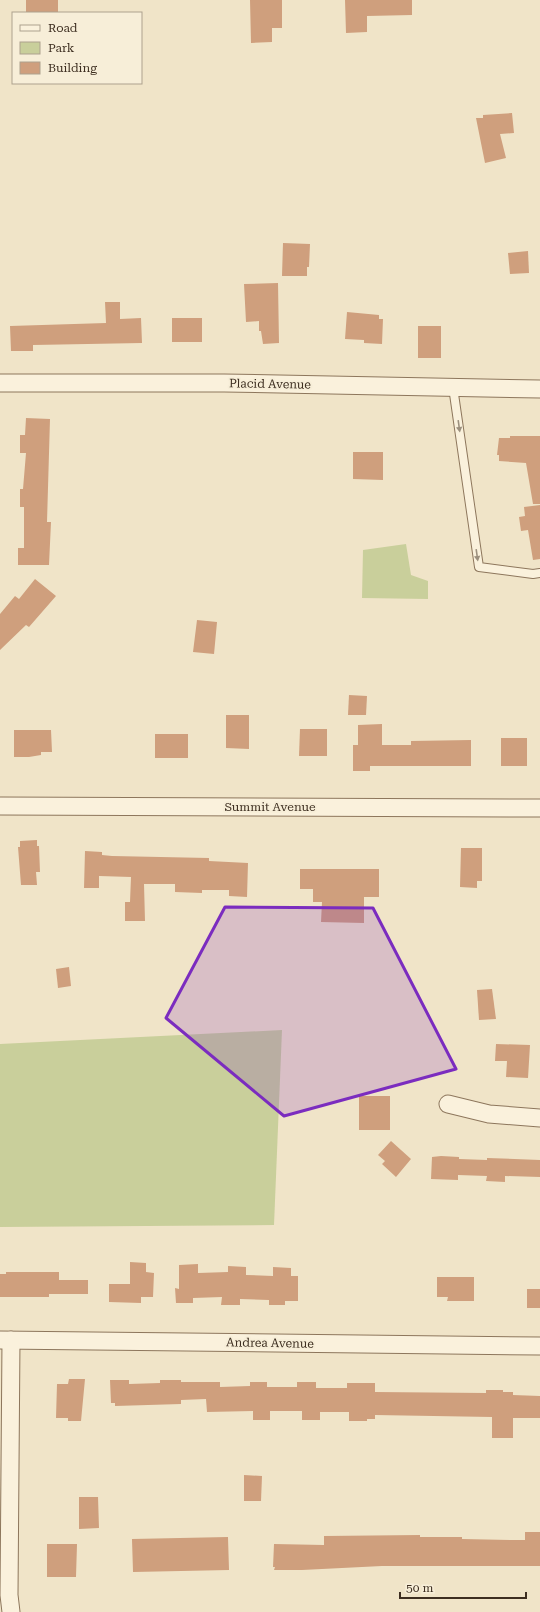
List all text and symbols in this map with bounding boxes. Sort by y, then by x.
legend [12,12,142,84]
text: Road [48,21,78,35]
text: Park [48,41,75,55]
text: Building [48,61,97,75]
street label: Placid Avenue [229,376,312,392]
one-way arrow [456,420,462,432]
one-way arrow [474,549,480,561]
street label: Summit Avenue [224,800,316,814]
street label: Andrea Avenue [226,1335,314,1351]
scale bar [400,1574,526,1600]
text: 50 m [406,1581,433,1595]

